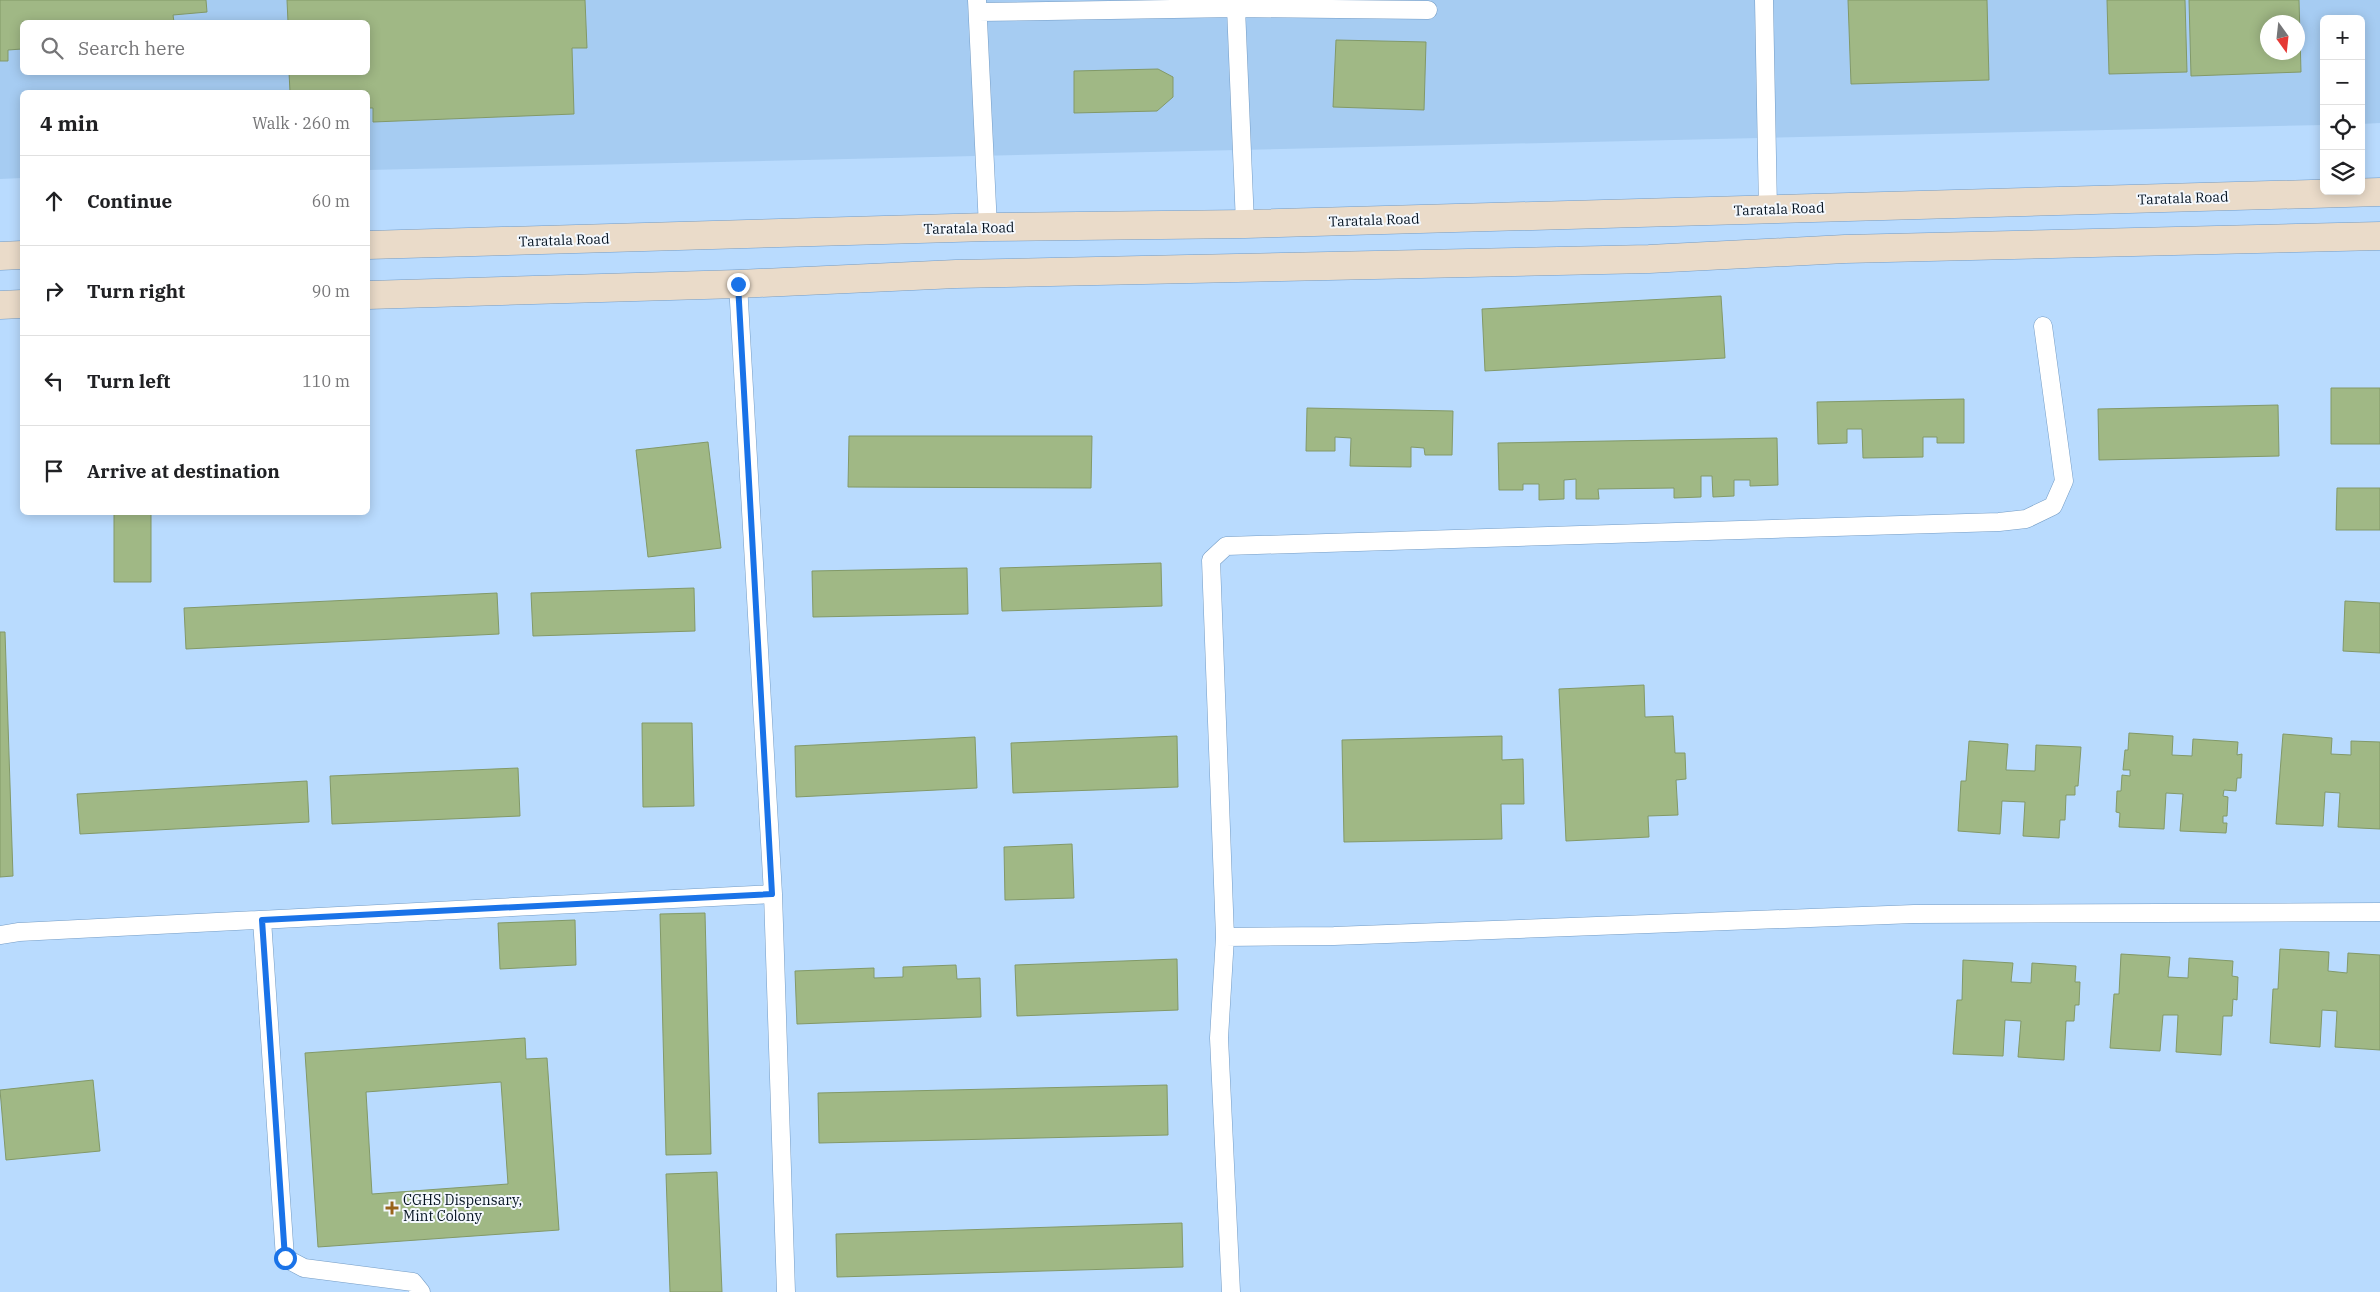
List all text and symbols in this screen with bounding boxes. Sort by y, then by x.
north arrow [2260,15,2305,60]
map controls [2320,15,2365,195]
button: + [2320,15,2365,60]
search box [20,20,370,75]
icon: search [38,34,66,62]
text: Search here [78,36,185,60]
button: − [2320,60,2365,105]
button: locate [2320,105,2365,150]
text: 4 min [40,109,99,137]
text: Walk · 260 m [252,113,350,133]
button: layers [2320,150,2365,195]
icon: ahead [40,187,68,215]
street label: Taratala Road [2137,187,2229,209]
text: Continue [87,189,172,213]
text: 60 m [312,191,350,211]
street label: Taratala Road [1733,198,1825,220]
street label: Taratala Road [1328,209,1420,231]
street label: Taratala Road [923,218,1015,238]
street label: Taratala Road [518,229,610,251]
route end [727,273,750,296]
icon: right [40,277,68,305]
text: Turn right [87,279,185,303]
text: 90 m [312,281,350,301]
icon: left [40,367,68,395]
text: Turn left [87,369,170,393]
text: 110 m [302,371,350,391]
icon: arrive [40,457,68,485]
text: Arrive at destination [87,459,280,483]
place label: CGHS Dispensary, Mint Colony [403,1191,522,1225]
marker: CGHS Dispensary, Mint Colony [385,1201,399,1215]
route start [274,1247,297,1270]

